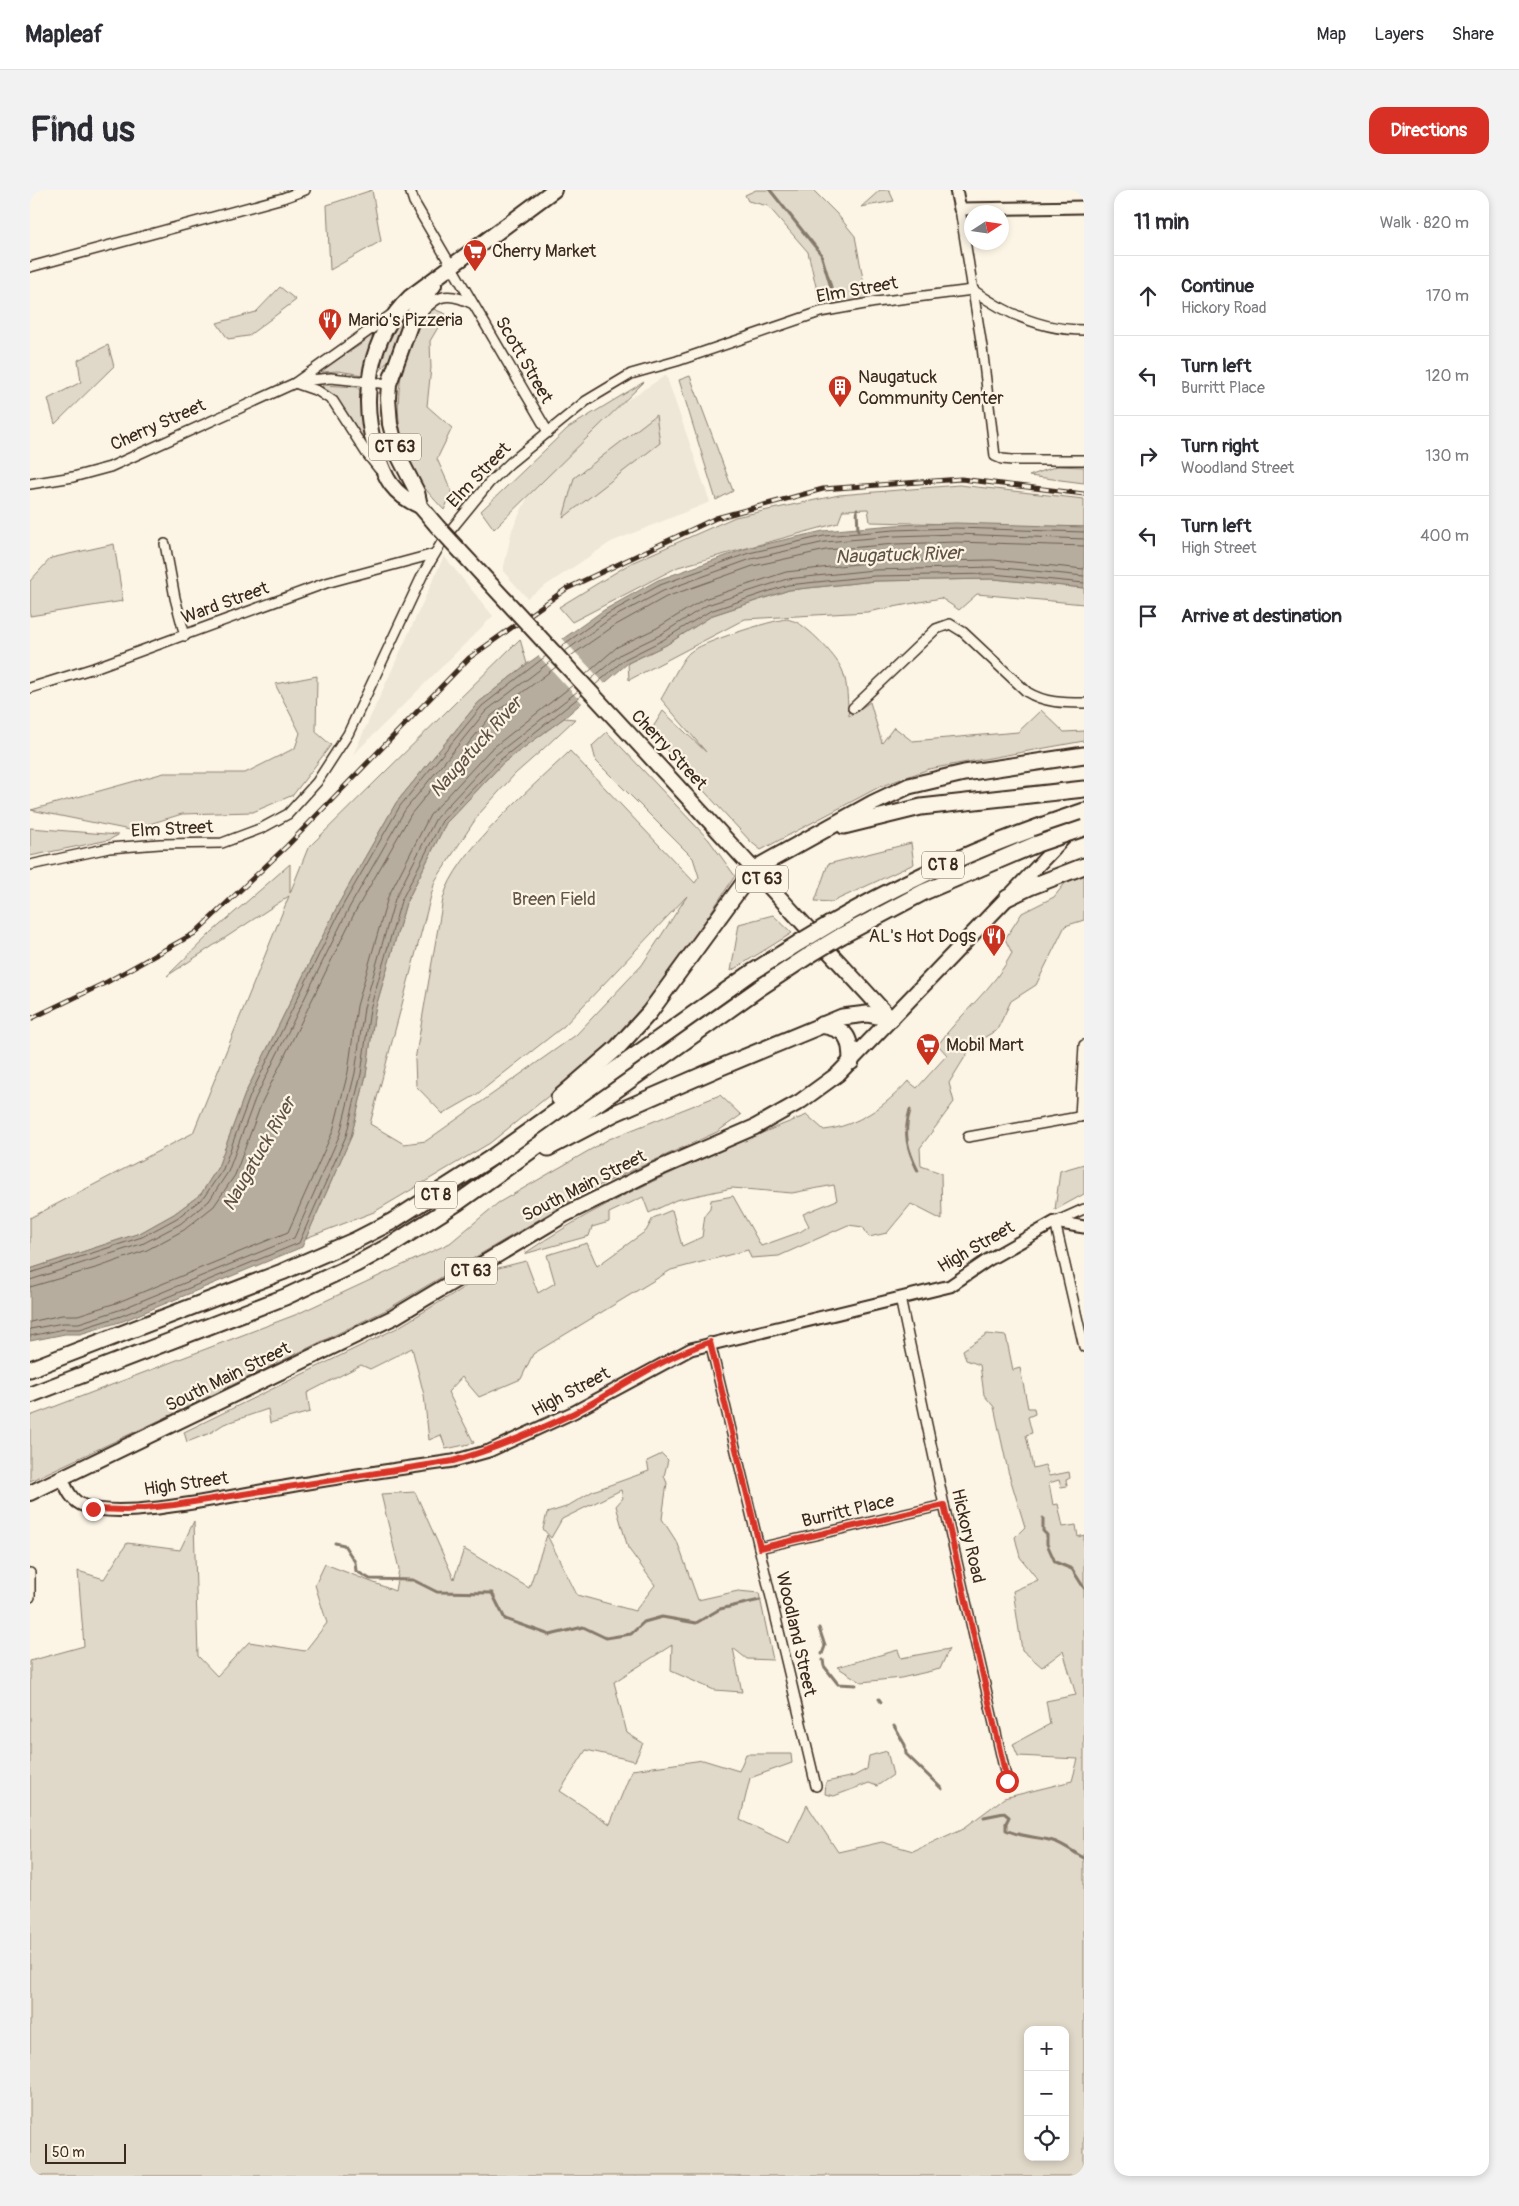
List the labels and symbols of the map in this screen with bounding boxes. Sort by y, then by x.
north arrow [964,205,1009,250]
supermarket icon: Cherry Market [462,238,488,272]
place label: Cherry Market [492,240,597,263]
street label: Elm Street [814,271,900,308]
restaurant icon: Mario's Pizzeria [317,307,343,341]
place label: Mario's Pizzeria [348,309,463,332]
street label: Scott Street [490,312,558,408]
place label: Naugatuck Community Center [858,366,1004,410]
building icon: Naugatuck Community Center [827,374,853,408]
street label: Cherry Street [107,394,210,456]
road number: CT 63 [369,433,421,460]
street label: Elm Street [442,437,516,513]
water label: Naugatuck River [835,541,965,569]
street label: Ward Street [178,576,273,629]
water label: Naugatuck River [425,690,529,802]
street label: Cherry Street [626,705,713,796]
street label: Elm Street [130,815,214,843]
road number: CT 8 [922,852,964,878]
road number: CT 63 [736,866,788,892]
park label: Breen Field [512,888,596,911]
restaurant icon: AL's Hot Dogs [981,923,1007,957]
place label: AL's Hot Dogs [868,925,976,948]
supermarket icon: Mobil Mart [915,1032,941,1066]
place label: Mobil Mart [946,1034,1025,1057]
water label: Naugatuck River [217,1091,302,1215]
street label: South Main Street [518,1145,651,1227]
road number: CT 8 [415,1182,457,1208]
street label: High Street [933,1215,1019,1278]
road number: CT 63 [445,1258,497,1284]
street label: South Main Street [162,1337,295,1417]
street label: High Street [528,1362,615,1422]
street label: High Street [142,1467,230,1501]
street label: Hickory Road [946,1487,990,1585]
street label: Burritt Place [799,1489,897,1533]
route end [82,1498,105,1521]
street label: Woodland Street [770,1569,822,1699]
route start [996,1770,1019,1793]
scale bar [45,2141,126,2164]

